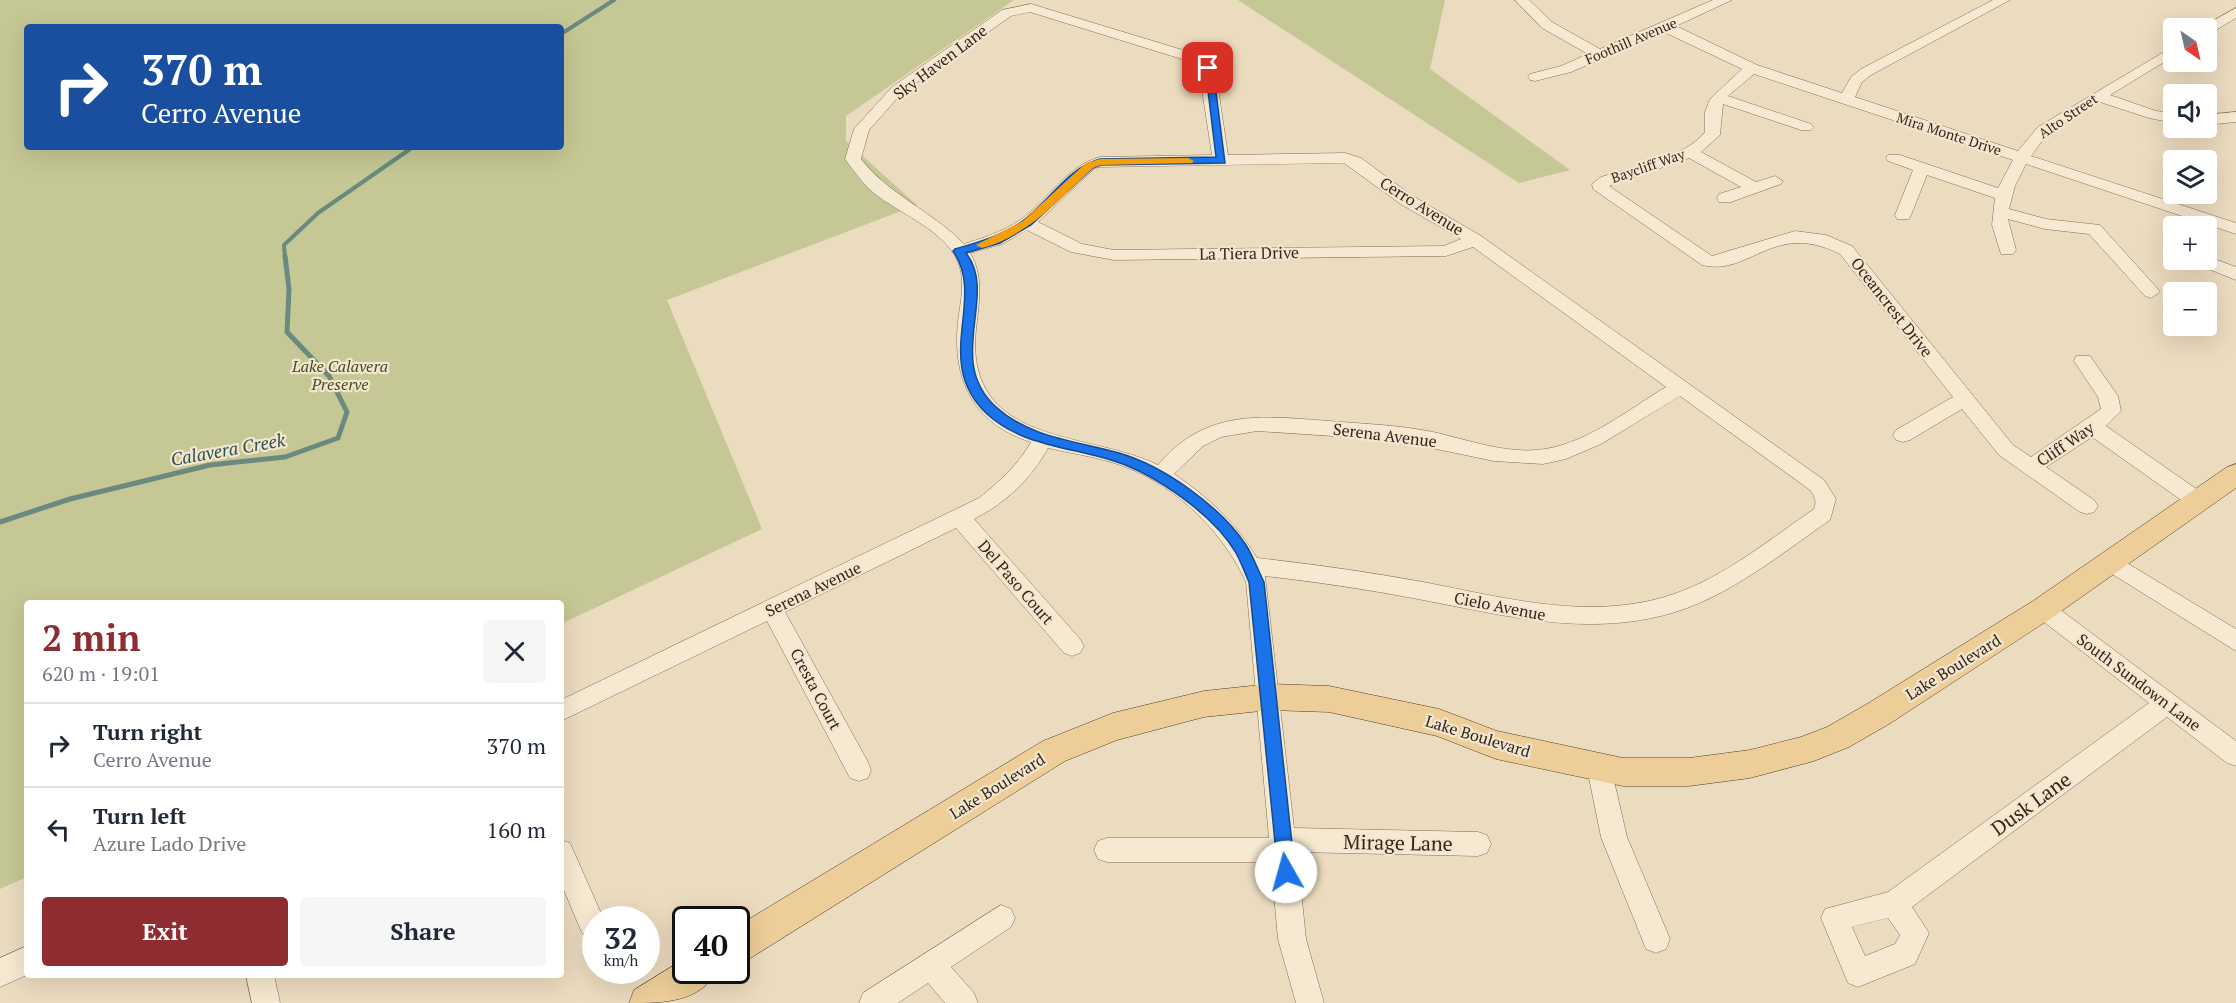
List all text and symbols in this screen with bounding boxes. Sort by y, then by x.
street label: Foothill Avenue [1582,13,1680,68]
north arrow [2163,18,2217,72]
map controls [2163,18,2217,336]
street label: Sky Haven Lane [889,19,991,105]
text: 370 m [141,41,262,97]
pin [1182,42,1233,93]
icon: right [42,48,120,126]
icon: arrive [1191,51,1224,84]
button: sound [2163,84,2217,138]
street label: Alto Street [2034,88,2102,142]
text: Cerro Avenue [141,95,301,131]
street label: Mira Monte Drive [1894,108,2004,159]
street label: Baycliff Way [1608,144,1688,187]
button: layers [2163,150,2217,204]
street label: Cerro Avenue [1376,171,1468,241]
button: + [2163,216,2217,270]
street label: La Tiera Drive [1199,241,1299,265]
street label: Oceancrest Drive [1846,252,1938,362]
button: − [2163,282,2217,336]
park label: Lake Calavera Preserve [291,355,388,395]
street label: Cliff Way [2032,416,2099,471]
street label: Serena Avenue [1332,418,1438,452]
water label: Calavera Creek [169,427,287,471]
street label: Del Paso Court [973,535,1059,629]
street label: Serena Avenue [761,556,865,622]
street label: Cielo Avenue [1452,586,1548,626]
text: 2 min [42,614,140,661]
button: close [483,620,546,683]
street label: South Sundown Lane [2072,628,2206,736]
street label: Lake Boulevard [1901,629,2005,705]
street label: Cresta Court [785,644,847,734]
text: 620 m · 19:01 [42,660,160,687]
street label: Lake Boulevard [1423,710,1533,762]
text: Turn right [93,717,202,746]
icon: right [42,729,75,762]
text: 370 m [486,731,546,760]
text: Cerro Avenue [93,746,212,773]
street label: Lake Boulevard [945,748,1049,824]
street label: Dusk Lane [1985,765,2076,842]
text: Turn left [93,801,186,830]
icon: left [42,813,75,846]
text: 160 m [486,815,546,844]
street label: Mirage Lane [1343,828,1453,857]
text: Azure Lado Drive [93,830,246,857]
position arrow [1254,840,1318,904]
button: Exit [42,897,288,966]
button: Share [300,897,546,966]
speed limit sign: 40 [672,906,750,984]
text: 32 [604,918,638,958]
text: km/h [604,950,638,970]

